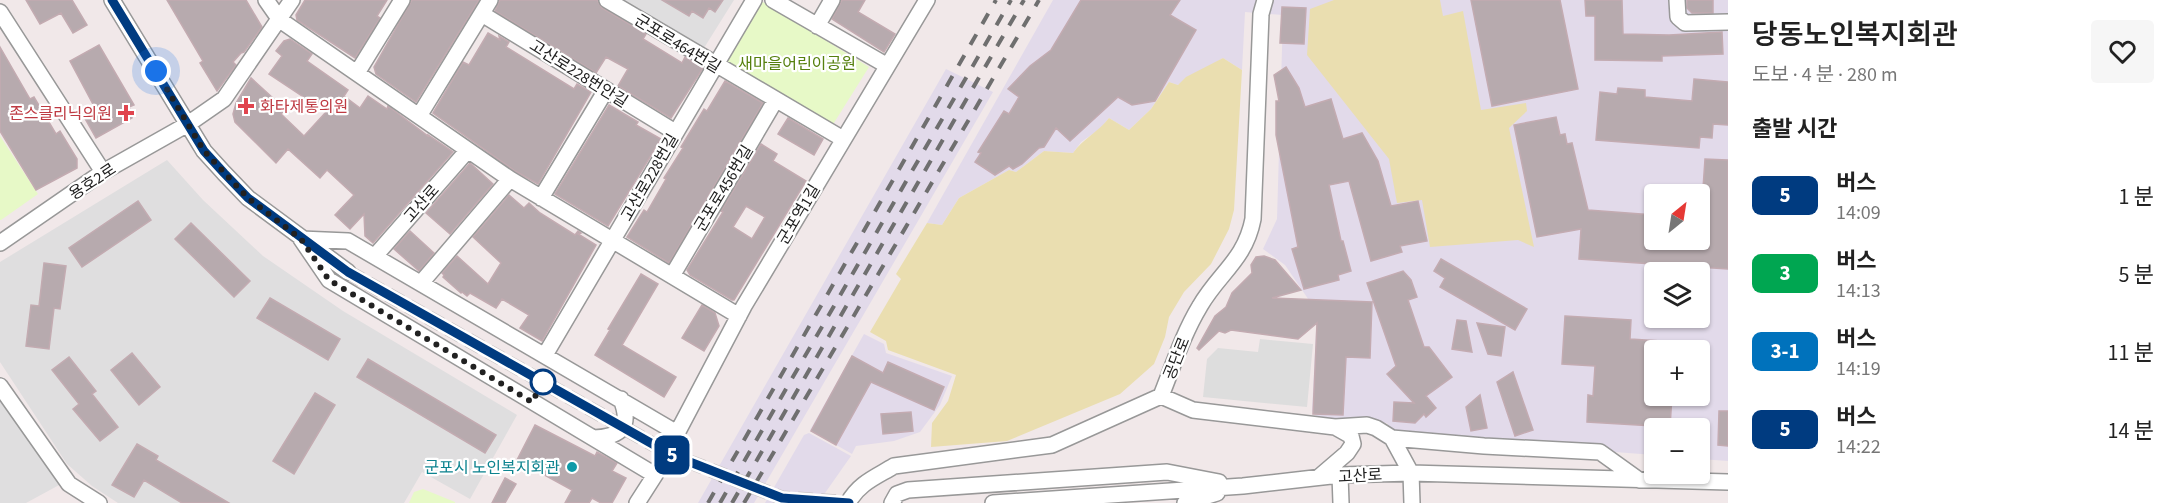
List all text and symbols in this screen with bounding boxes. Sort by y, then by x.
street label: 군포로464번길 [630,9,725,78]
text: 당동노인복지회관 [1752,15,1958,55]
button: heart [2091,20,2154,83]
street label: 고산로228번안길 [525,35,632,113]
park label: 새마을어린이공원 [738,53,856,75]
your location [141,56,171,86]
text: 도보 · 4 분 · 280 m [1752,61,1898,89]
place label: 화타제통의원 [260,96,348,118]
marker: 화타제통의원 [237,97,255,115]
place label: 존스클리닉의원 [9,103,112,125]
marker: 존스클리닉의원 [117,104,135,122]
text: 출발 시간 [1752,113,1837,145]
street label: 고산로228번길 [616,130,684,225]
street label: 군포로456번길 [689,141,758,236]
street label: 용호2로 [65,158,121,205]
text: 버스 [1836,167,1876,199]
street label: 고산로 [399,180,445,228]
street label: 군포역1길 [772,180,825,249]
text: 5 [1779,180,1791,210]
text: 1 분 [2118,181,2154,213]
north arrow [1644,184,1710,250]
map controls [1644,184,1710,484]
text: 14:09 [1836,199,1881,227]
text: 버스 [1836,245,1876,277]
text: 3 [1779,258,1791,288]
text: 5 분 [2118,259,2154,291]
button: layers [1644,262,1710,328]
text: 14:13 [1836,277,1881,305]
text: 버스 [1836,323,1876,355]
street label: 공단로 [1158,334,1196,383]
text: 3-1 [1770,336,1800,366]
text: 11 분 [2107,337,2154,369]
button: + [1644,340,1710,406]
text: 14:19 [1836,355,1881,383]
unlabelled marker [530,369,556,395]
text: 버스 [1836,401,1876,433]
text: 5 [1779,414,1791,444]
text: 14 분 [2107,415,2154,447]
button: − [1644,418,1710,484]
text: 14:22 [1836,433,1881,461]
line badge: 5 [652,436,692,474]
text: 5 [666,440,678,470]
place label: 군포시 노인복지회관 [424,457,560,479]
marker: 군포시 노인복지회관 [565,460,579,474]
street label: 고산로 [1337,464,1383,488]

